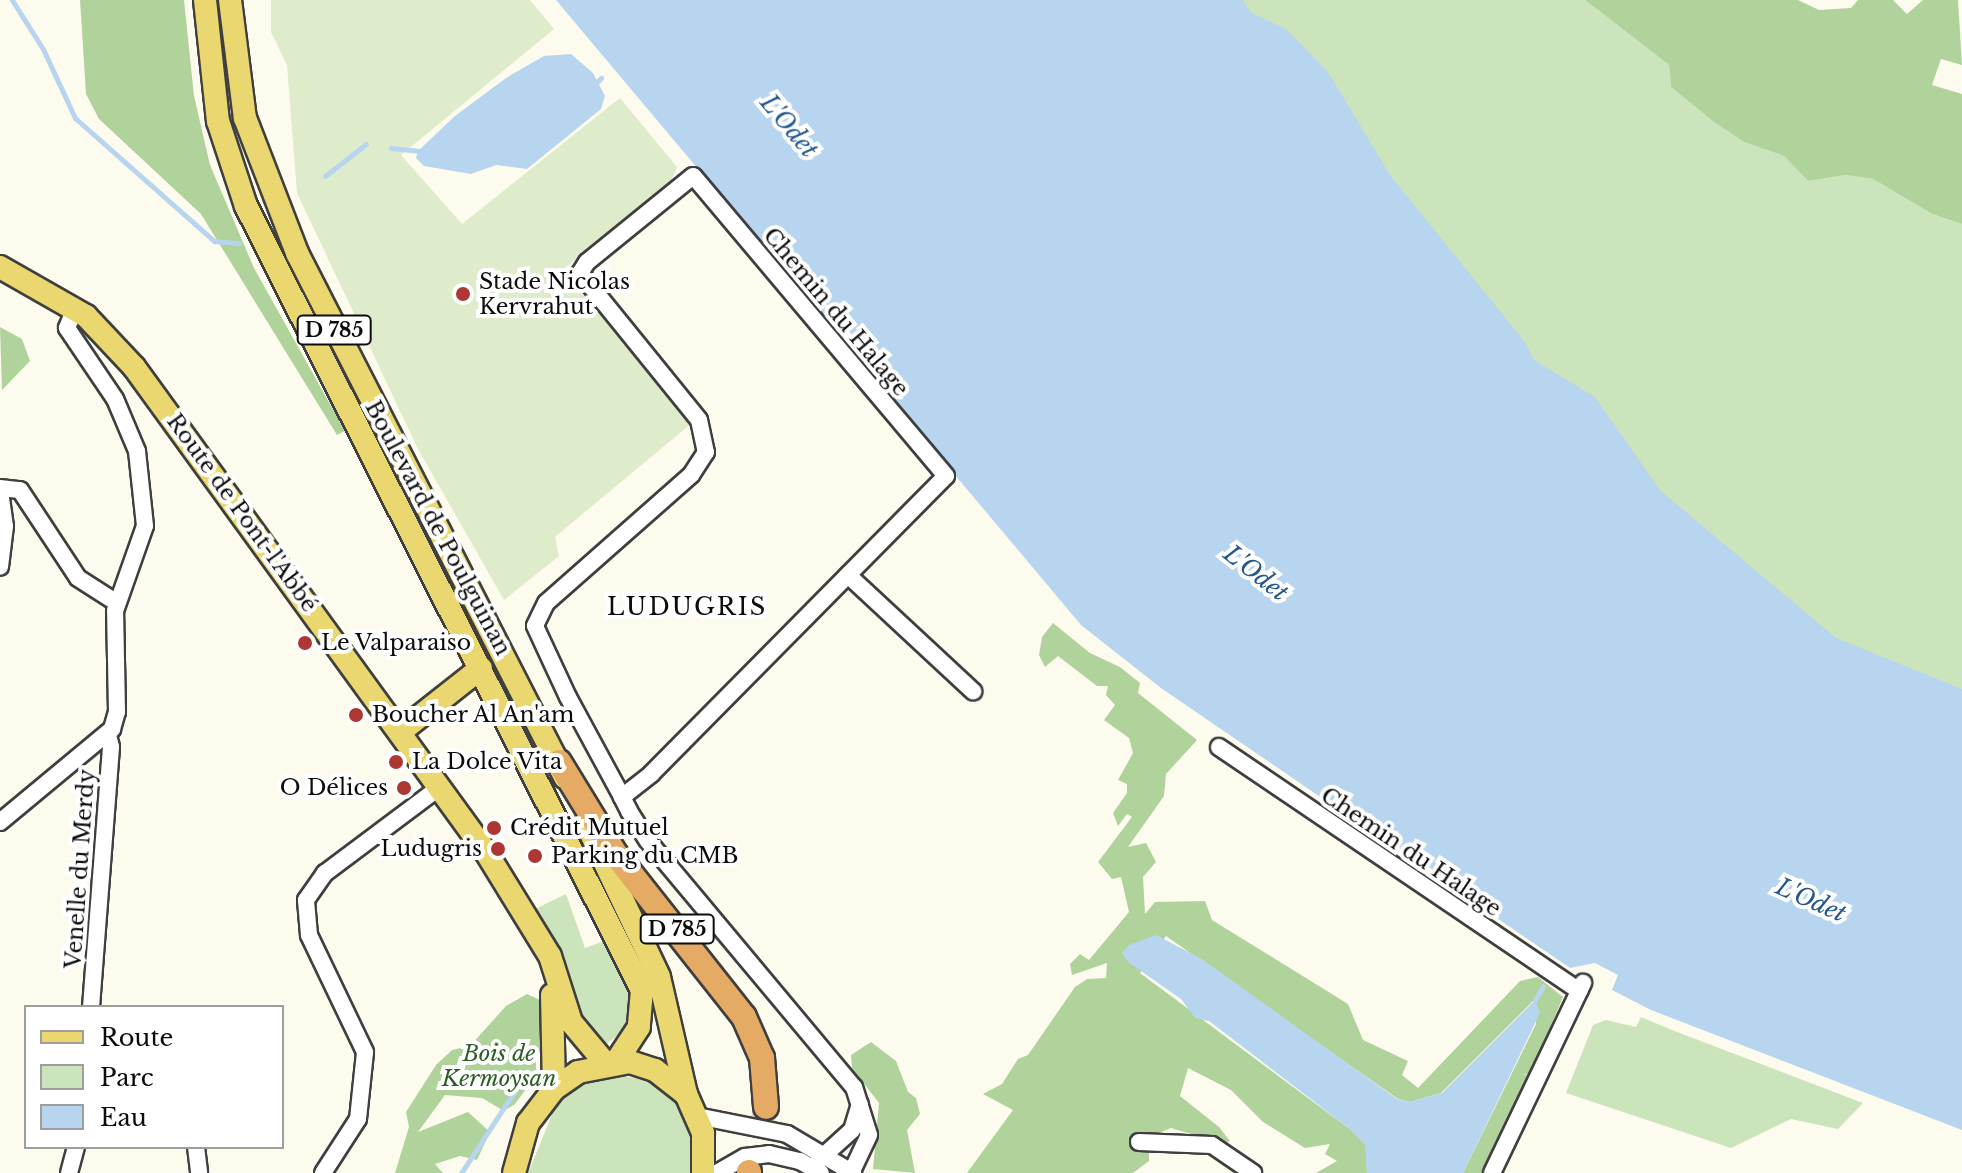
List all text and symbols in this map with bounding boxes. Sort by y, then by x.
water label: L'Odet [754,89,824,163]
street label: Chemin du Halage [758,223,914,401]
place label: Stade Nicolas Kervrahut [479,268,630,320]
marker: Stade Nicolas Kervrahut [454,285,472,303]
road number: D 785 [296,314,372,346]
street label: Boulevard de Poulguinan [360,396,516,660]
street label: Route de Pont-l'Abbé [161,409,323,617]
water label: L'Odet [1218,539,1294,607]
district label: LUDUGRIS [607,593,767,621]
place label: Le Valparaiso [321,630,472,656]
marker: Le Valparaiso [296,634,314,652]
place label: Boucher Al An'am [372,702,577,728]
marker: Boucher Al An'am [347,706,365,724]
place label: La Dolce Vita [412,749,563,775]
marker: La Dolce Vita [387,753,405,771]
street label: Venelle du Merdy [60,768,100,970]
place label: O Délices [280,775,388,801]
marker: O Délices [395,779,413,797]
street label: Chemin du Halage [1316,782,1506,922]
place label: Crédit Mutuel [510,815,669,841]
marker: Crédit Mutuel [485,819,503,837]
place label: Ludugris [381,836,482,862]
marker: Ludugris [489,840,507,858]
place label: Parking du CMB [551,843,739,869]
marker: Parking du CMB [526,847,544,865]
water label: L'Odet [1772,872,1850,928]
road number: D 785 [639,913,715,945]
legend [24,1005,284,1149]
text: Route [100,1023,173,1052]
park label: Bois de Kermoysan [442,1040,556,1092]
text: Parc [100,1063,154,1092]
text: Eau [100,1103,147,1132]

